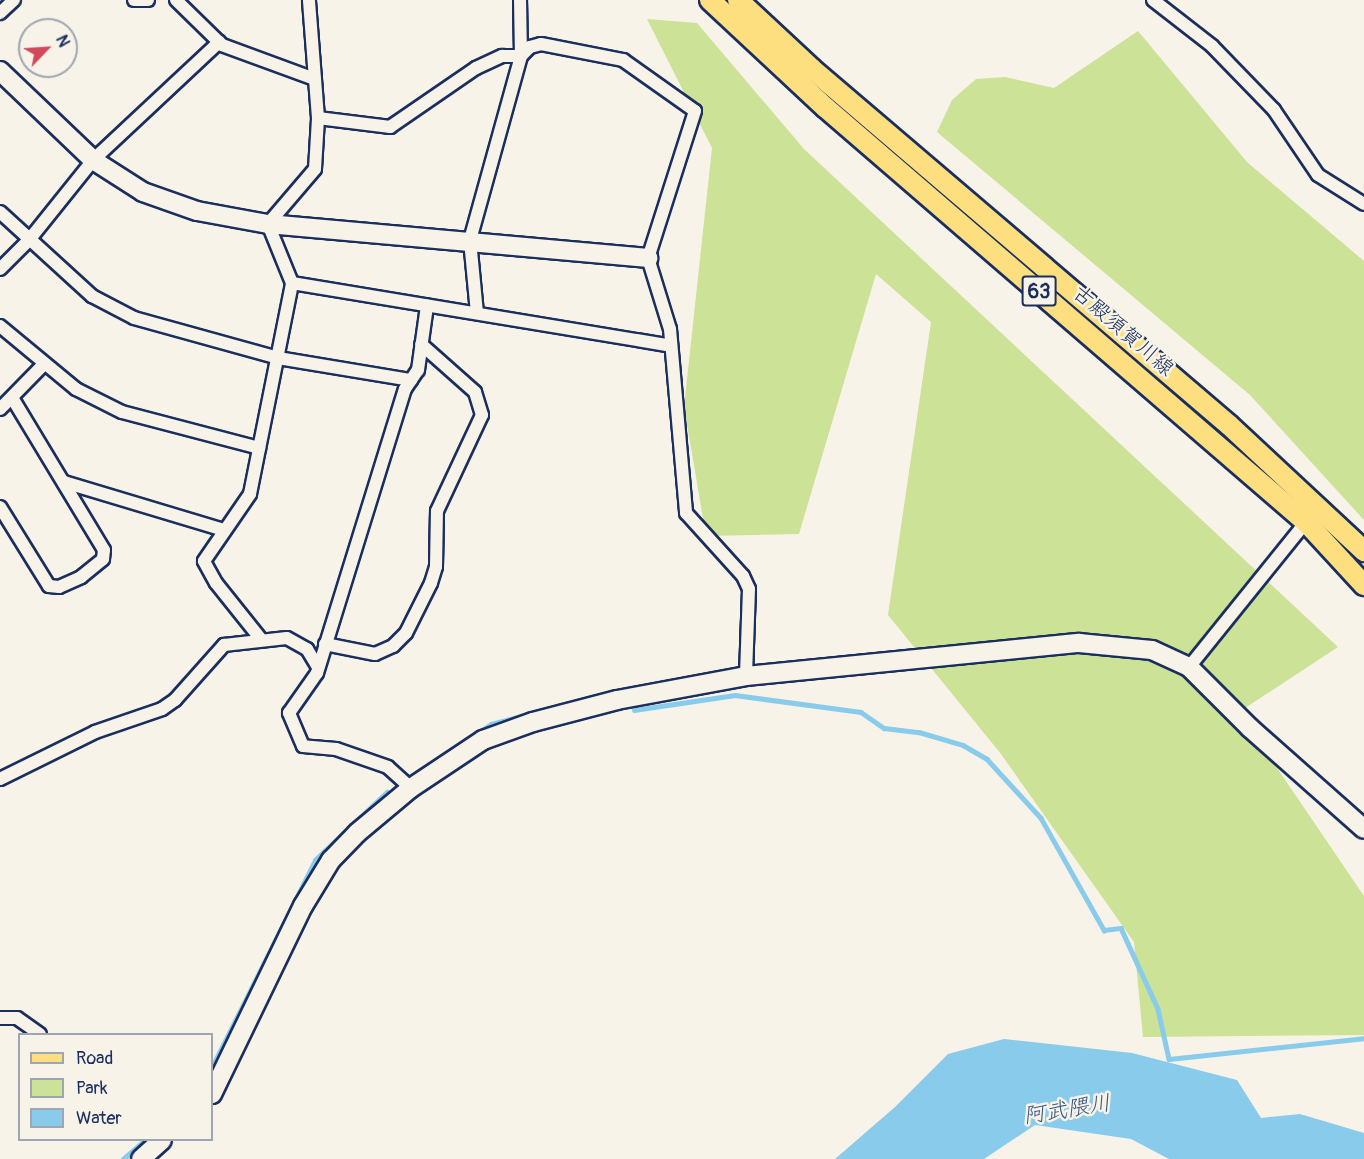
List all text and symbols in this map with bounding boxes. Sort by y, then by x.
north arrow [18,18,78,78]
text: N [51,32,74,50]
road number: 63 [1021,274,1057,308]
street label: 古殿須賀川線 [1067,280,1179,382]
legend [18,1033,213,1141]
text: Road [76,1047,113,1070]
text: Park [76,1077,108,1100]
water label: 阿武隈川 [1021,1090,1113,1130]
text: Water [76,1107,122,1130]

